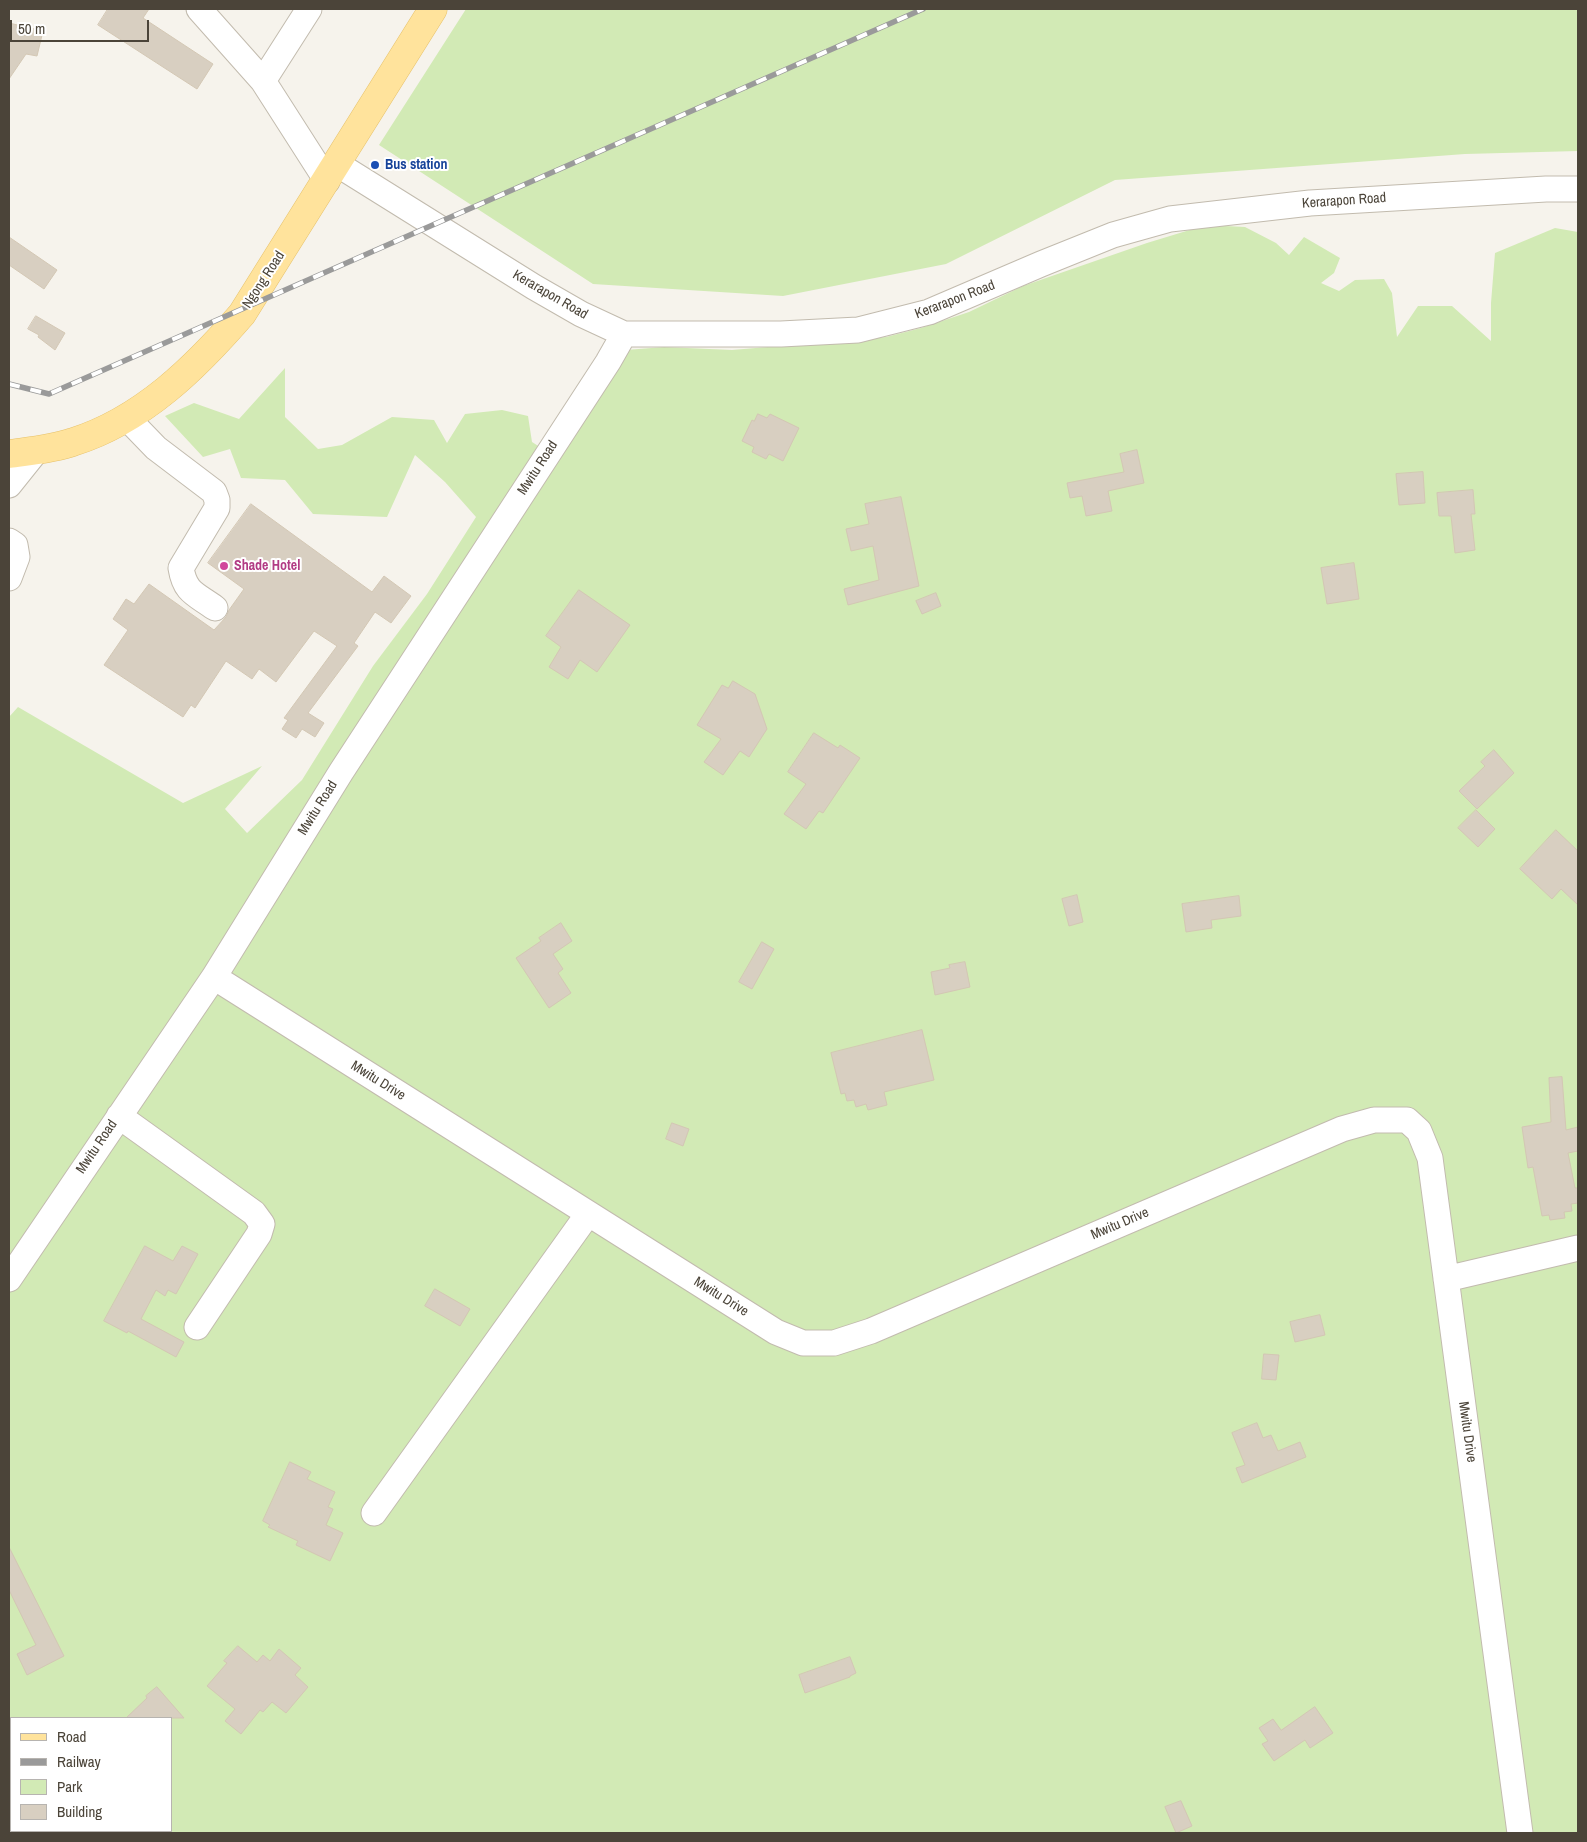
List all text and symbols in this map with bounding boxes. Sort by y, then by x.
scale bar [12,10,151,42]
text: 50 m [18,18,45,39]
place label: Bus station [385,157,448,173]
marker: Bus station [369,159,381,171]
street label: Kerarapon Road [1301,190,1387,212]
street label: Ngong Road [239,248,289,312]
street label: Kerarapon Road [509,267,591,323]
street label: Kerarapon Road [913,277,997,323]
street label: Mwitu Road [514,438,562,498]
place label: Shade Hotel [234,558,300,574]
marker: Shade Hotel [218,560,230,572]
street label: Mwitu Road [295,778,341,838]
street label: Mwitu Drive [348,1058,408,1104]
street label: Mwitu Road [73,1117,121,1177]
street label: Mwitu Drive [1089,1204,1151,1244]
street label: Mwitu Drive [691,1274,751,1320]
street label: Mwitu Drive [1454,1401,1480,1463]
legend [10,1717,172,1832]
text: Road [57,1726,86,1747]
text: Railway [57,1751,101,1772]
text: Park [57,1776,82,1797]
text: Building [57,1801,102,1822]

